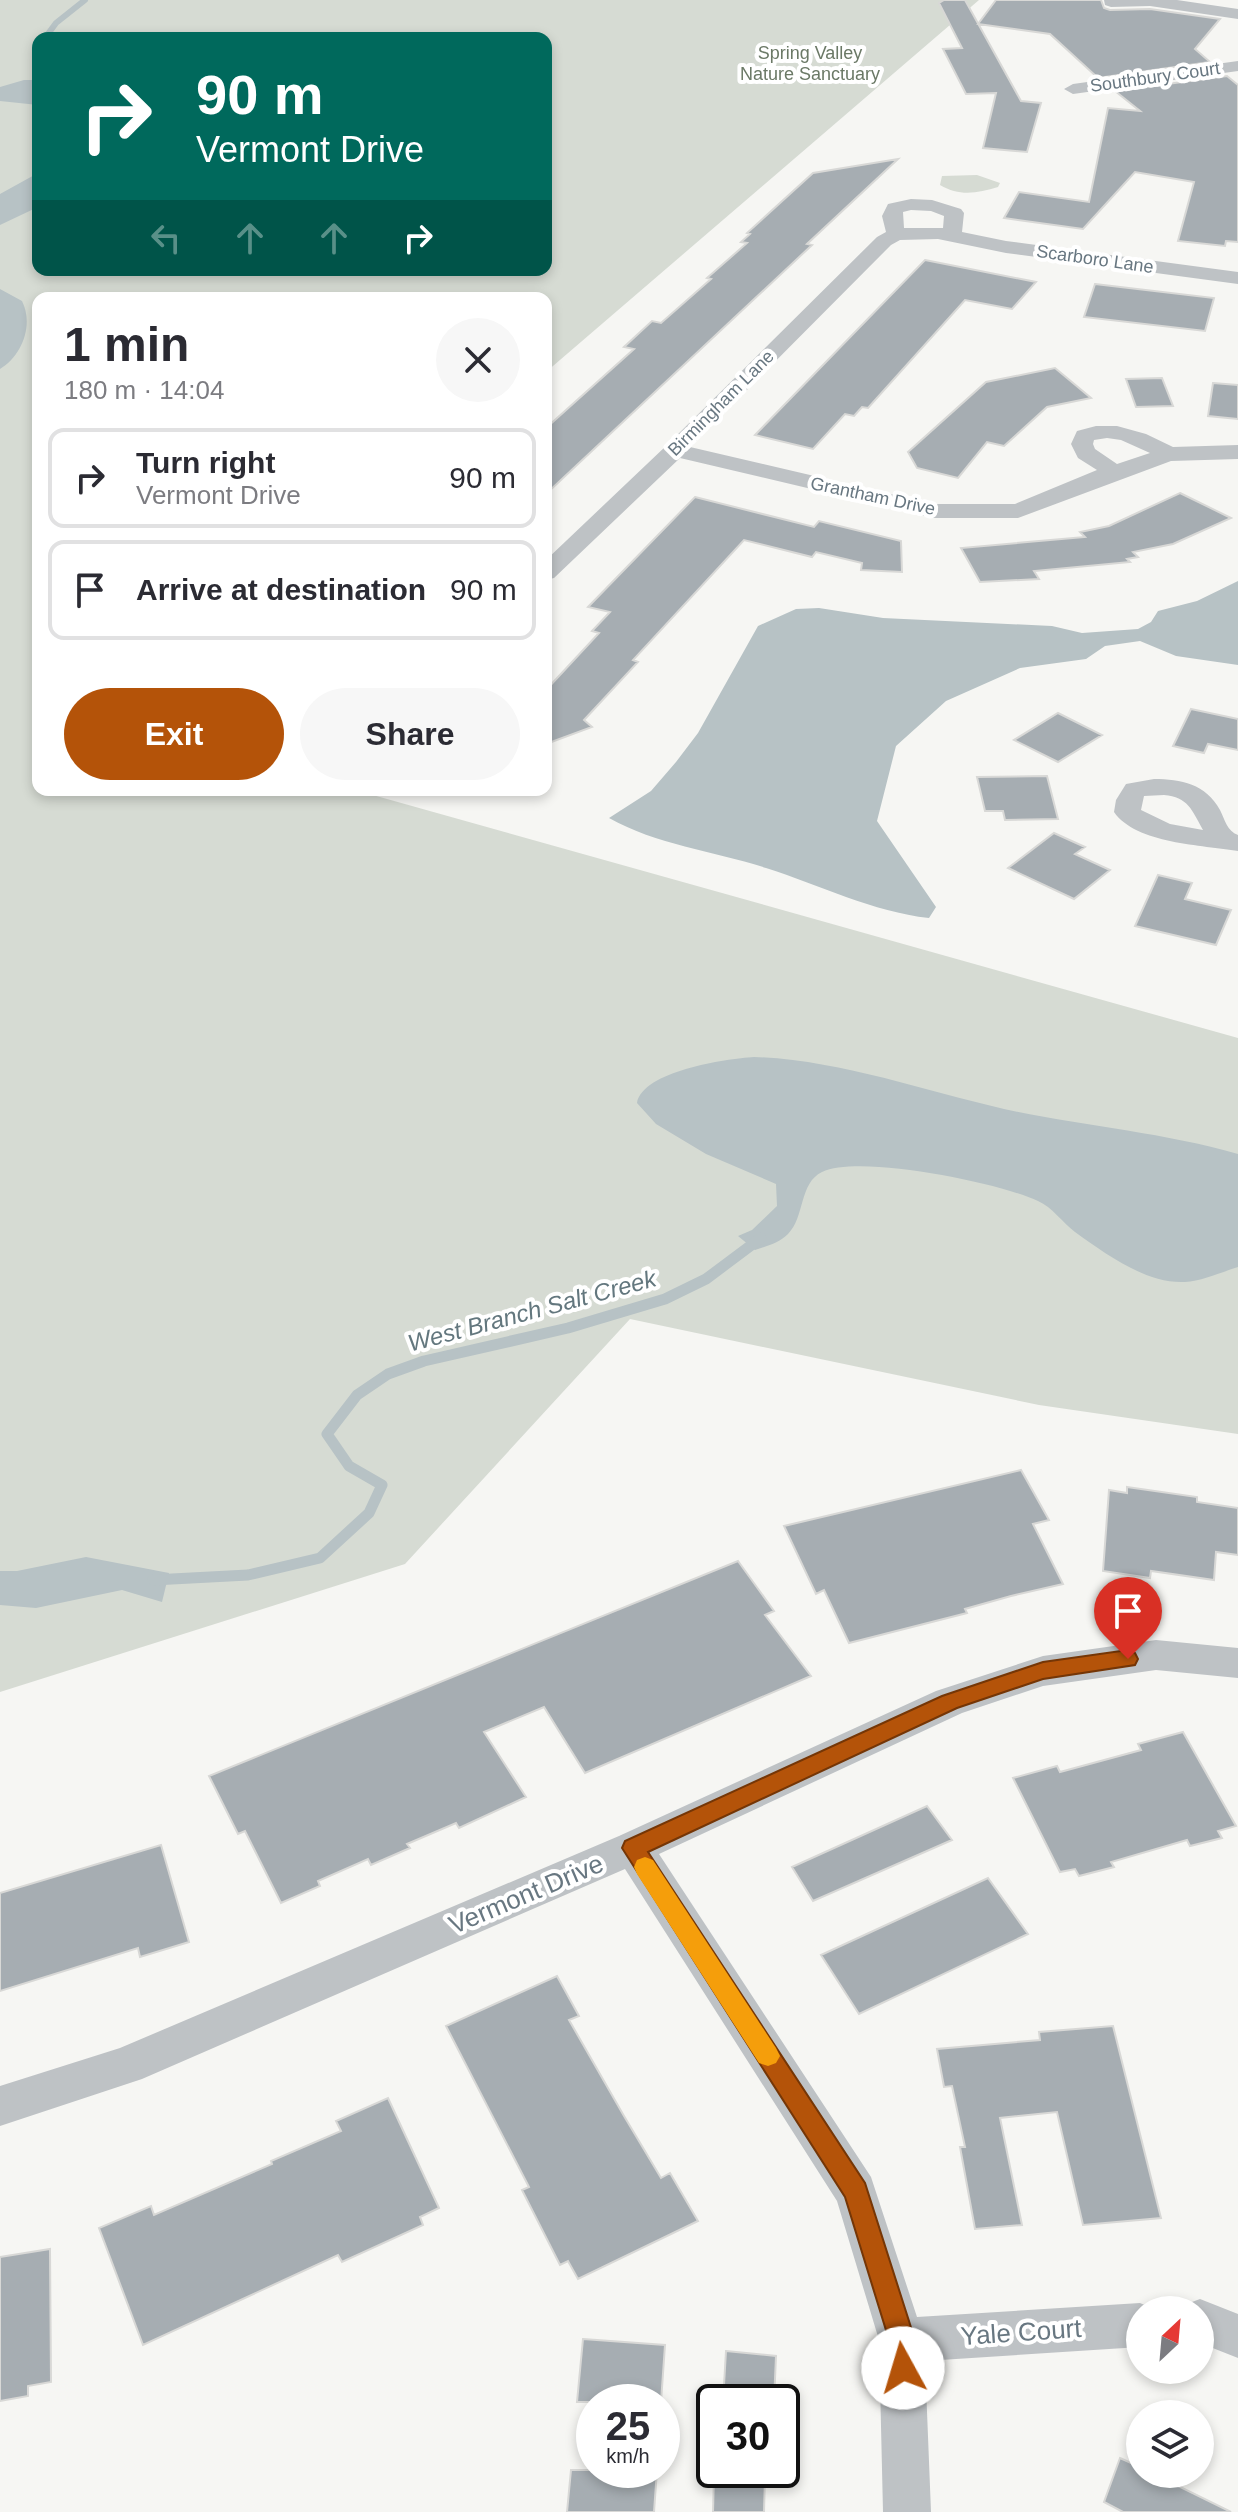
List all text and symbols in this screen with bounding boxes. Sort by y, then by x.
park label: Spring Valley Nature Sanctuary [740,43,880,84]
street label: Southbury Court [1089,58,1221,96]
text: 90 m [196,63,324,126]
icon: right [64,64,168,168]
text: Vermont Drive [196,129,424,170]
icon: left [144,216,188,260]
icon: ahead [228,216,272,260]
icon: ahead [312,216,356,260]
icon: right [396,216,440,260]
street label: Scarboro Lane [1035,241,1155,277]
text: 1 min [64,318,189,371]
button: close [436,318,520,402]
street label: Birmingham Lane [664,346,778,460]
text: 180 m · 14:04 [64,375,224,405]
text: Turn right [136,446,275,479]
icon: right [68,456,112,500]
text: 90 m [449,461,516,494]
street label: Grantham Drive [809,473,937,519]
text: Vermont Drive [136,480,301,510]
icon: arrive [68,568,112,612]
text: Arrive at destination [136,573,426,606]
text: 90 m [450,573,517,606]
button: Exit [64,688,284,780]
button: Share [300,688,520,780]
water label: West Branch Salt Creek [405,1264,661,1357]
pin [1094,1577,1162,1659]
icon: arrive [1106,1589,1150,1633]
street label: Vermont Drive [444,1848,608,1940]
north arrow [1126,2296,1214,2384]
map controls [1126,2296,1214,2488]
street label: Yale Court [960,2313,1083,2351]
position arrow [861,2326,945,2410]
speed limit sign: 30 [696,2384,800,2488]
button: layers [1126,2400,1214,2488]
text: 25 [606,2404,650,2448]
text: km/h [606,2445,650,2467]

